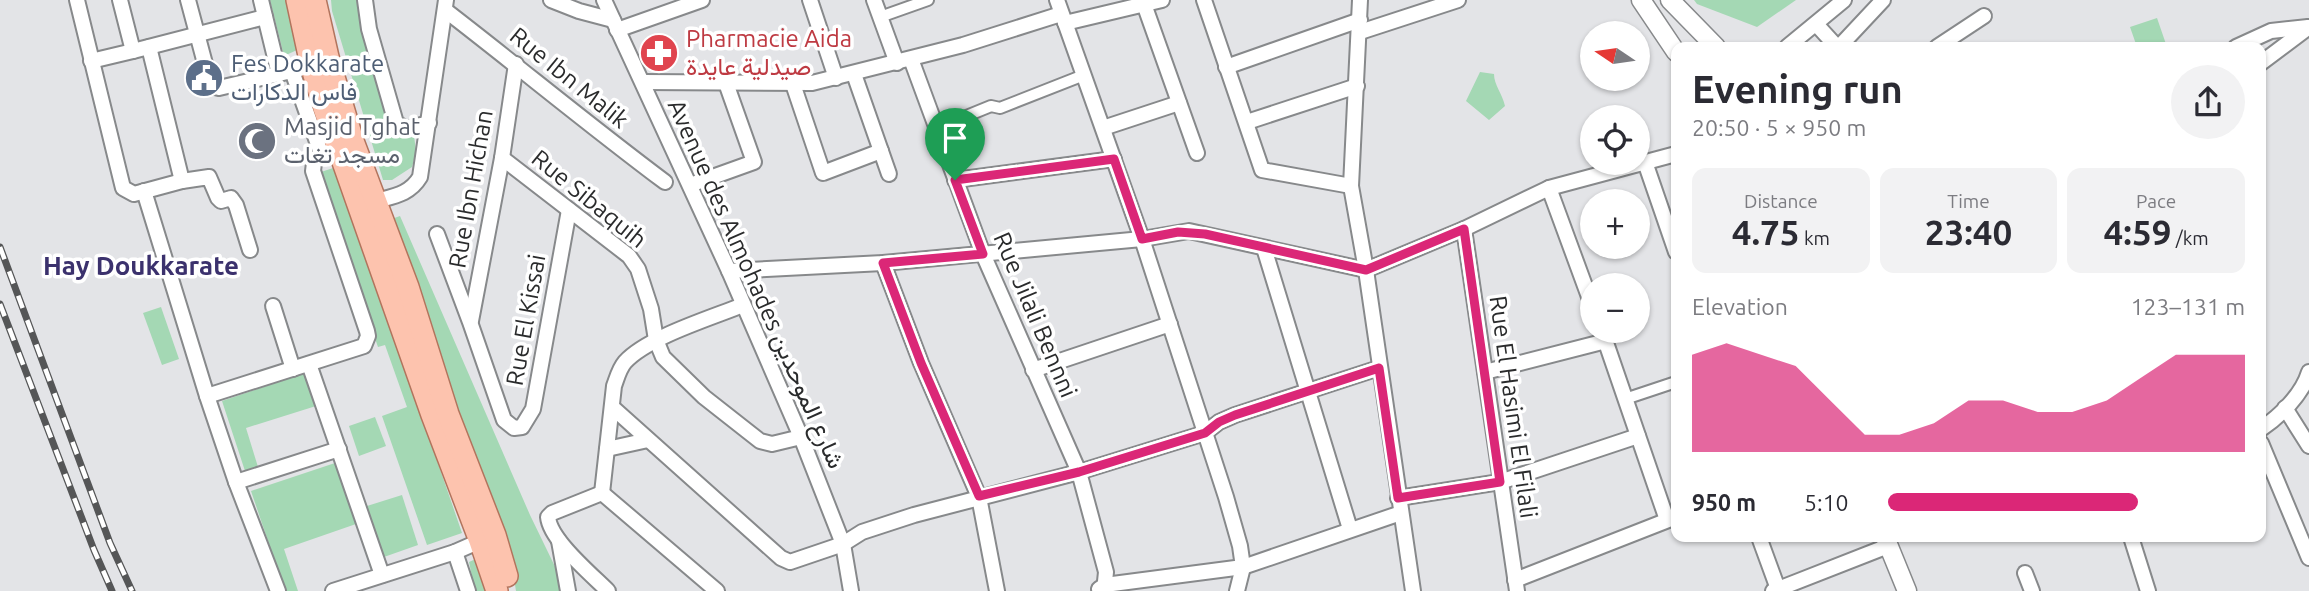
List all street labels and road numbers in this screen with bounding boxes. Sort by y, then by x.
street label: Rue Ibn Malik [505,22,634,133]
street label: Avenue des Almohades شارع الموحدين [660,95,850,473]
street label: Rue Ibn Hichan [443,108,498,270]
street label: Rue Sibaquih [527,144,652,253]
street label: Rue Jilali Bennni [988,228,1082,401]
street label: Rue El Kissai [501,252,550,388]
street label: Rue El Hasimi El Filali [1485,294,1542,520]

